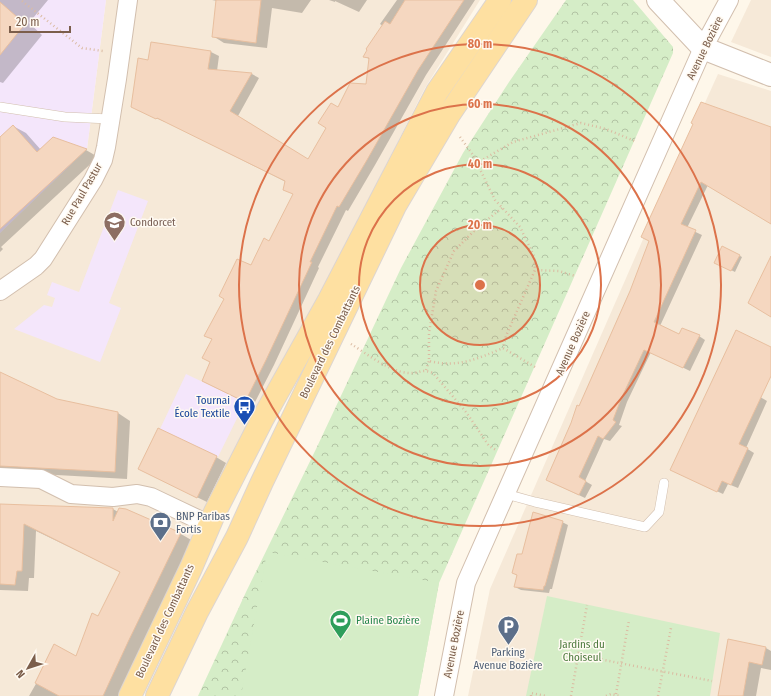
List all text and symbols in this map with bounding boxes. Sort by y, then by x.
scale bar [10,8,70,34]
street label: Avenue Bozière [684,14,726,82]
text: 20 m [16,15,40,29]
text: 80 m [468,37,492,51]
text: 60 m [468,97,492,111]
text: 40 m [468,157,492,171]
street label: Rue Paul Pastur [59,160,105,228]
school or university icon: Condorcet [102,209,128,242]
place label: Condorcet [130,216,176,229]
text: 20 m [467,218,492,232]
centre of rings [473,278,487,292]
street label: Boulevard des Combattants [297,283,363,401]
street label: Avenue Bozière [553,309,593,377]
bus stop icon: Tournai École Textile [232,393,258,426]
place label: Tournai École Textile [175,394,230,420]
bank icon: BNP Paribas Fortis [147,509,173,542]
place label: BNP Paribas Fortis [176,510,230,536]
street label: Boulevard des Combattants [133,562,197,680]
sports icon: Plaine Bozière [327,607,353,640]
street label: Avenue Bozière [441,609,467,679]
parking icon: Parking Avenue Bozière [495,613,521,646]
place label: Plaine Bozière [356,614,420,627]
park label: Jardins du Choiseul [559,638,605,664]
place label: Parking Avenue Bozière [474,646,542,672]
north arrow [8,648,48,688]
text: N [13,667,28,681]

